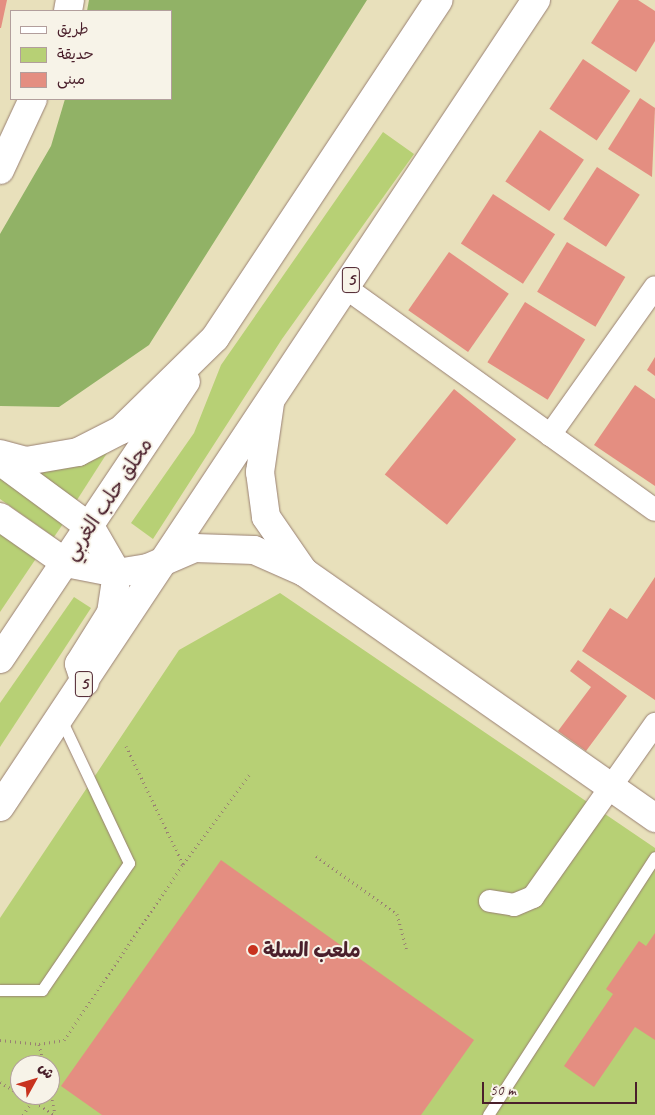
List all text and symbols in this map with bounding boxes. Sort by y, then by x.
legend [10,10,172,100]
text: طريق [57,20,89,39]
text: حديقة [57,45,94,64]
text: مبنى [57,70,85,89]
road number: 5 [341,264,361,296]
street label: محلق حلب الغربي [58,433,158,565]
road number: 5 [74,668,94,701]
place label: ملعب السلة [263,938,361,962]
marker: ملعب السلة [247,944,259,956]
north arrow [10,1055,60,1105]
text: ش [35,1060,58,1082]
scale bar [485,1072,640,1104]
text: 50 m [490,1081,516,1100]

